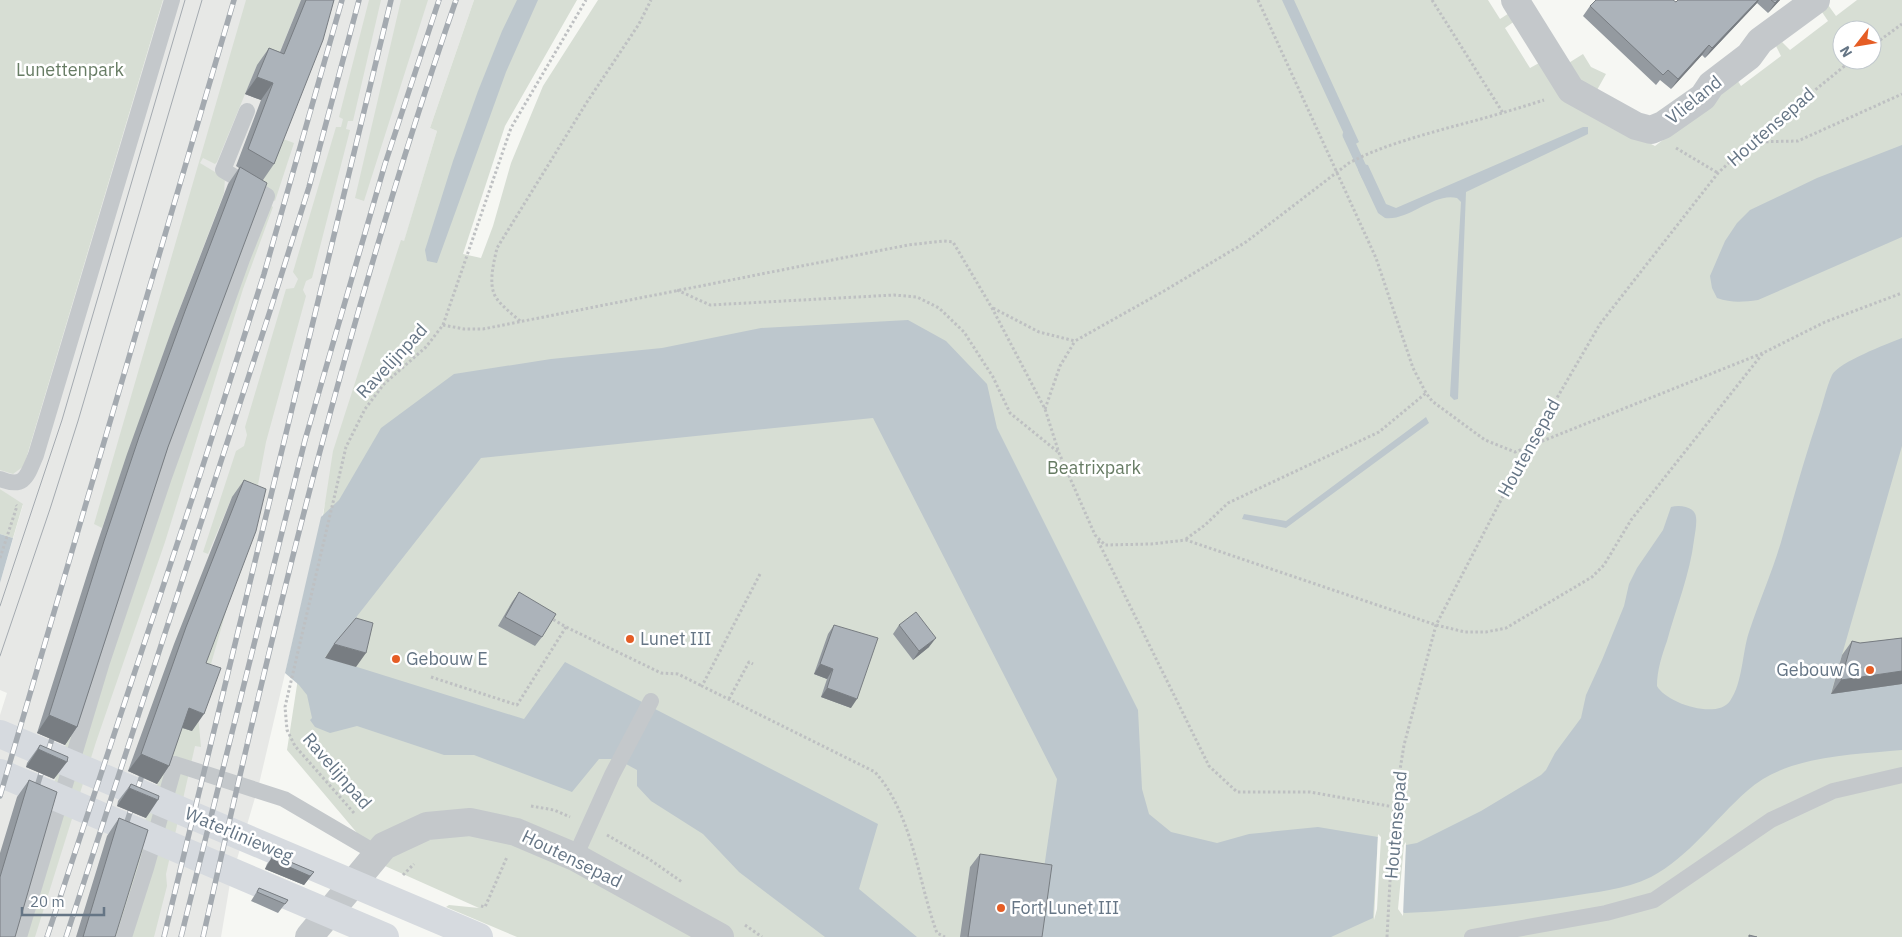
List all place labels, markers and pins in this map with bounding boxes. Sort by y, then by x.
place label: Lunet III [640,627,711,650]
marker: Lunet III [624,633,636,645]
place label: Gebouw E [406,647,488,670]
marker: Gebouw E [390,653,402,665]
place label: Gebouw G [1776,658,1860,681]
marker: Gebouw G [1864,664,1876,676]
place label: Fort Lunet III [1011,896,1119,919]
marker: Fort Lunet III [995,902,1007,914]

